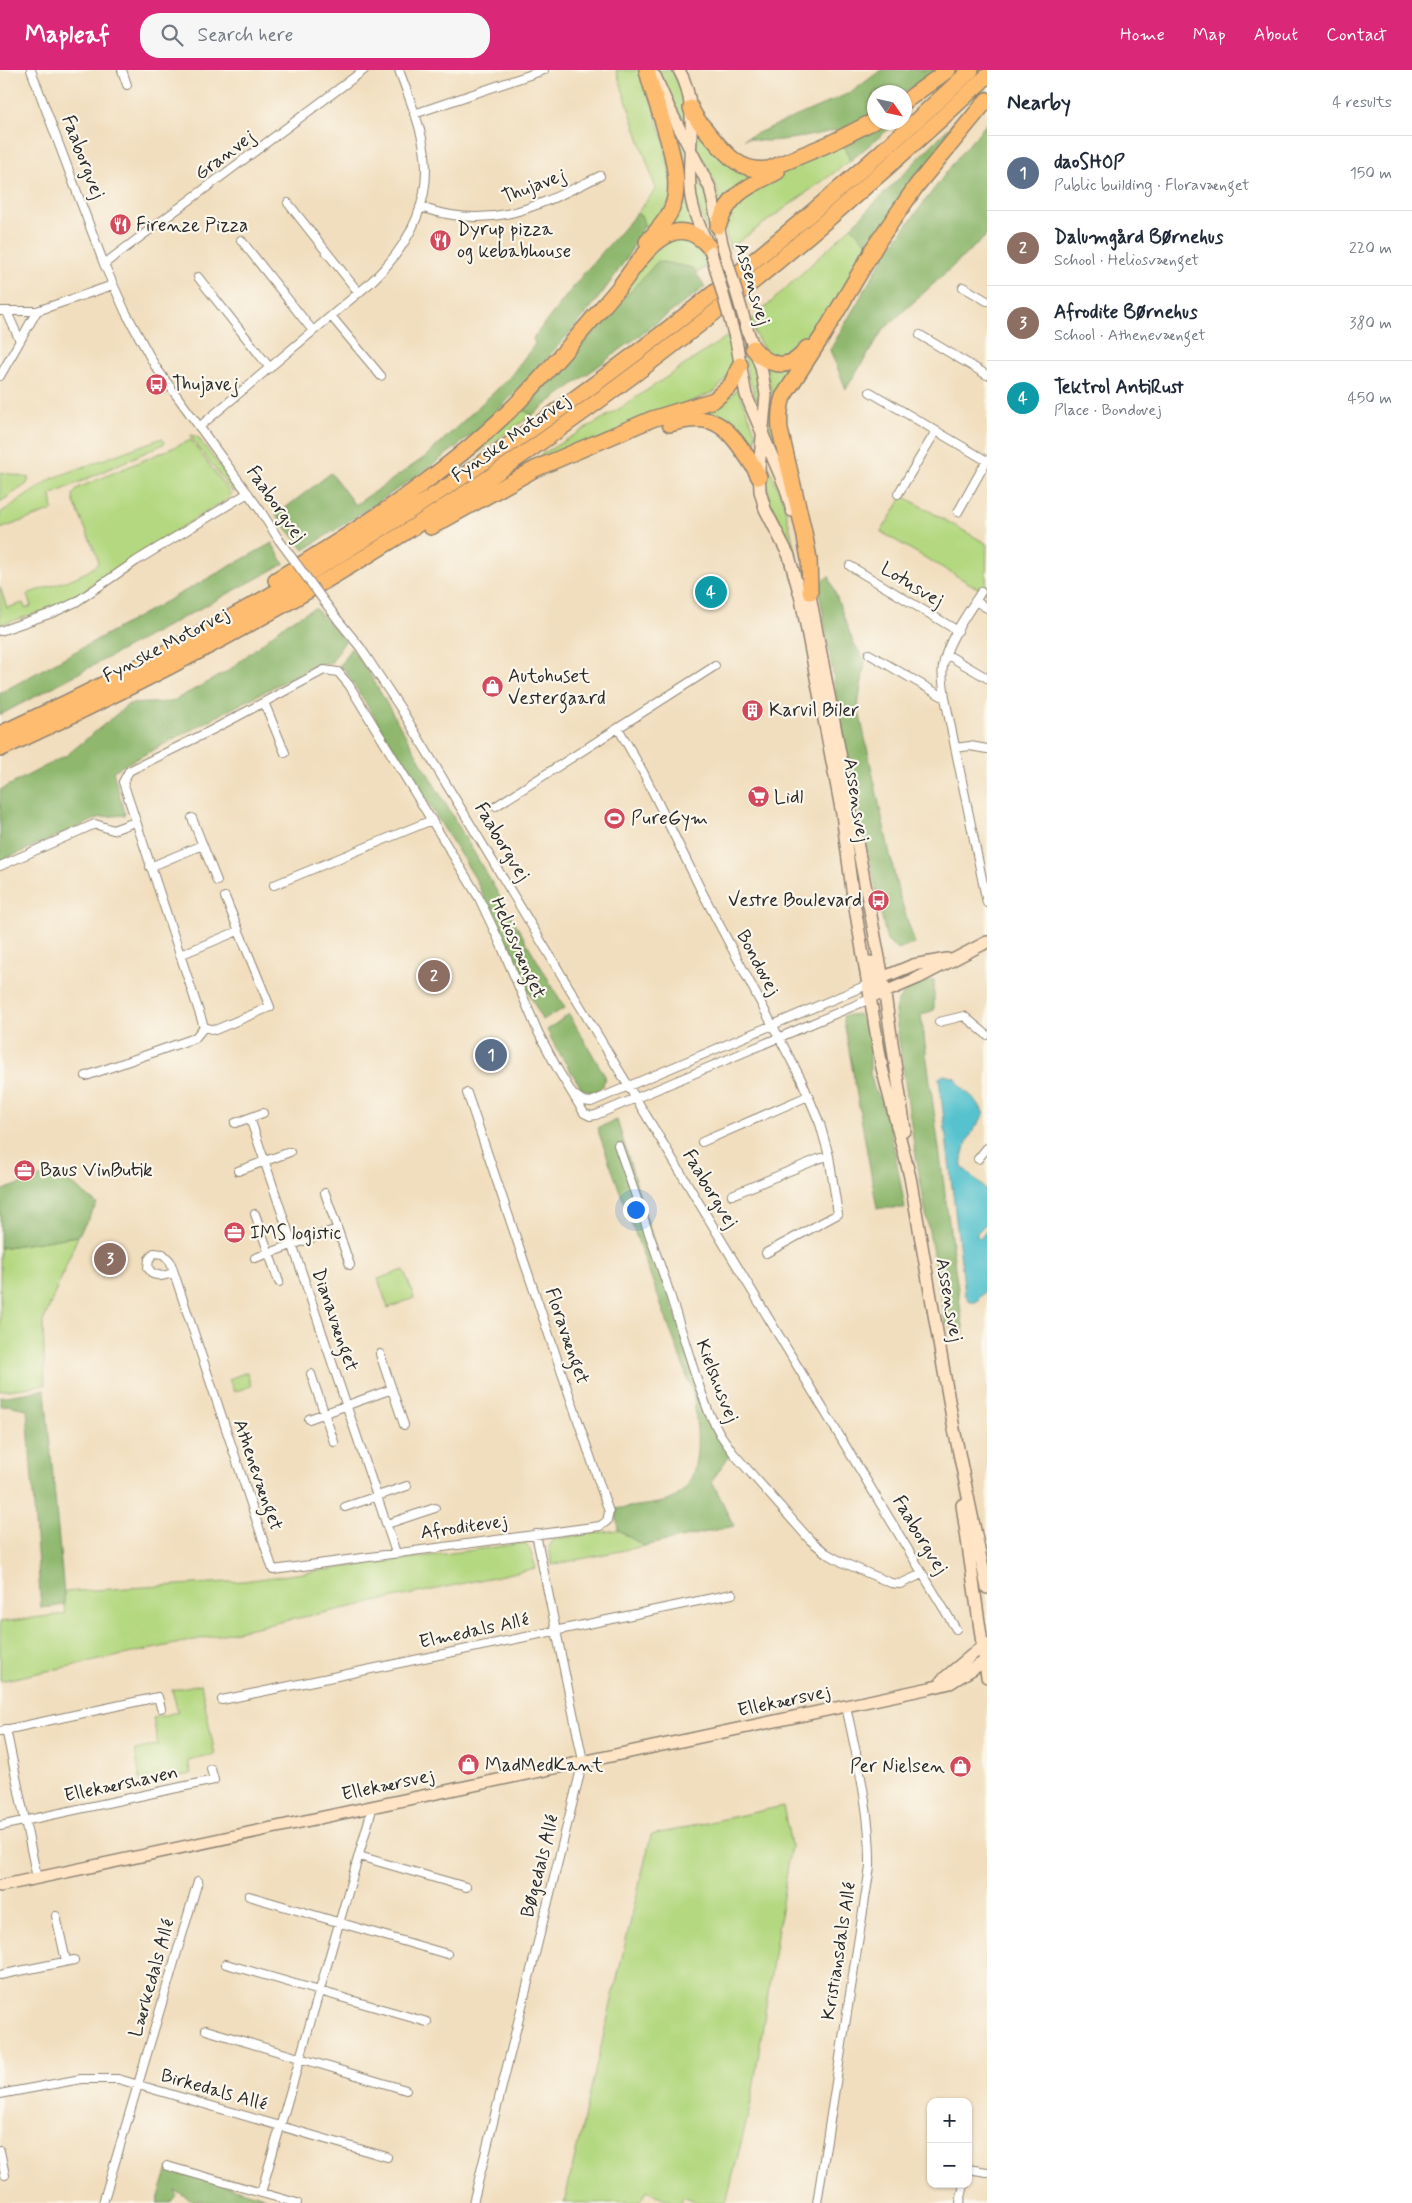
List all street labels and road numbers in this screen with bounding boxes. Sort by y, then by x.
street label: Faaborgvej [55,111,110,203]
street label: Granvej [190,124,261,187]
street label: Thujavej [498,162,570,211]
street label: Assensvej [727,240,776,328]
street label: Fynske Motorvej [447,388,575,488]
street label: Faaborgvej [240,461,311,548]
street label: Lotusvej [875,556,948,614]
street label: Fynske Motorvej [99,601,233,689]
street label: Assensvej [836,756,875,844]
street label: Faaborgvej [468,798,535,887]
street label: Heliosvænget [482,893,552,1004]
street label: Bondovej [730,926,786,1000]
street label: Faaborgvej [676,1145,743,1234]
street label: Assensvej [928,1256,969,1344]
street label: Dianavænget [303,1265,364,1376]
street label: Floravænget [536,1284,595,1389]
street label: Kielshusvej [689,1336,744,1427]
street label: Athenevænget [224,1416,289,1535]
street label: Faaborgvej [886,1491,953,1580]
street label: Afroditevej [419,1509,509,1545]
street label: Elmedals Allé [417,1607,531,1655]
street label: Ellekærsvej [735,1679,833,1723]
street label: Ellekærshaven [62,1760,180,1808]
street label: Ellekærsvej [339,1763,437,1807]
street label: Bøgedals Allé [515,1812,566,1920]
street label: Kristiansdals Allé [816,1880,862,2022]
street label: Lærkedals Allé [123,1916,181,2040]
street label: Birkedals Allé [158,2063,270,2117]

